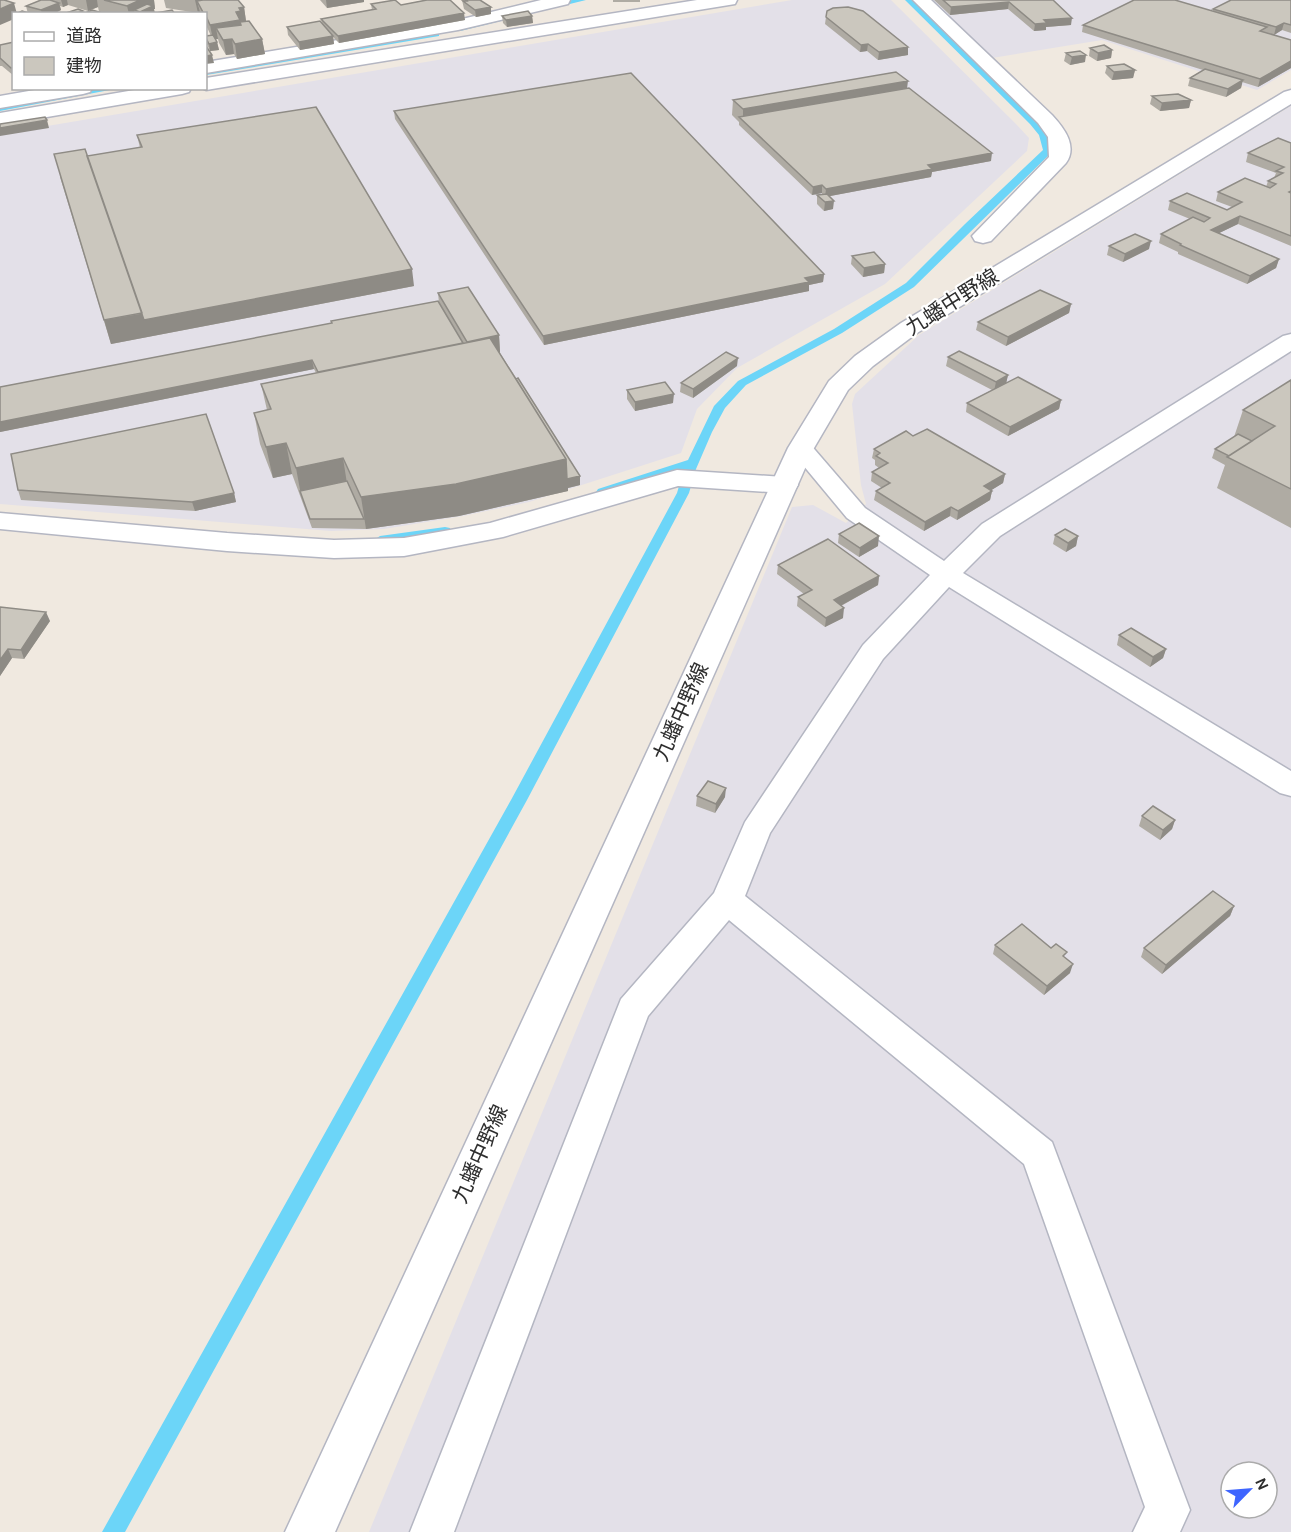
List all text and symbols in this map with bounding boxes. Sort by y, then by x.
legend [12,12,207,90]
text: 道路 [66,25,102,47]
text: 建物 [66,55,102,77]
street label: 九蟠中野線 [901,264,1003,340]
street label: 九蟠中野線 [649,659,713,765]
street label: 九蟠中野線 [448,1101,512,1207]
north arrow [1219,1460,1279,1520]
text: N [1251,1475,1273,1493]

